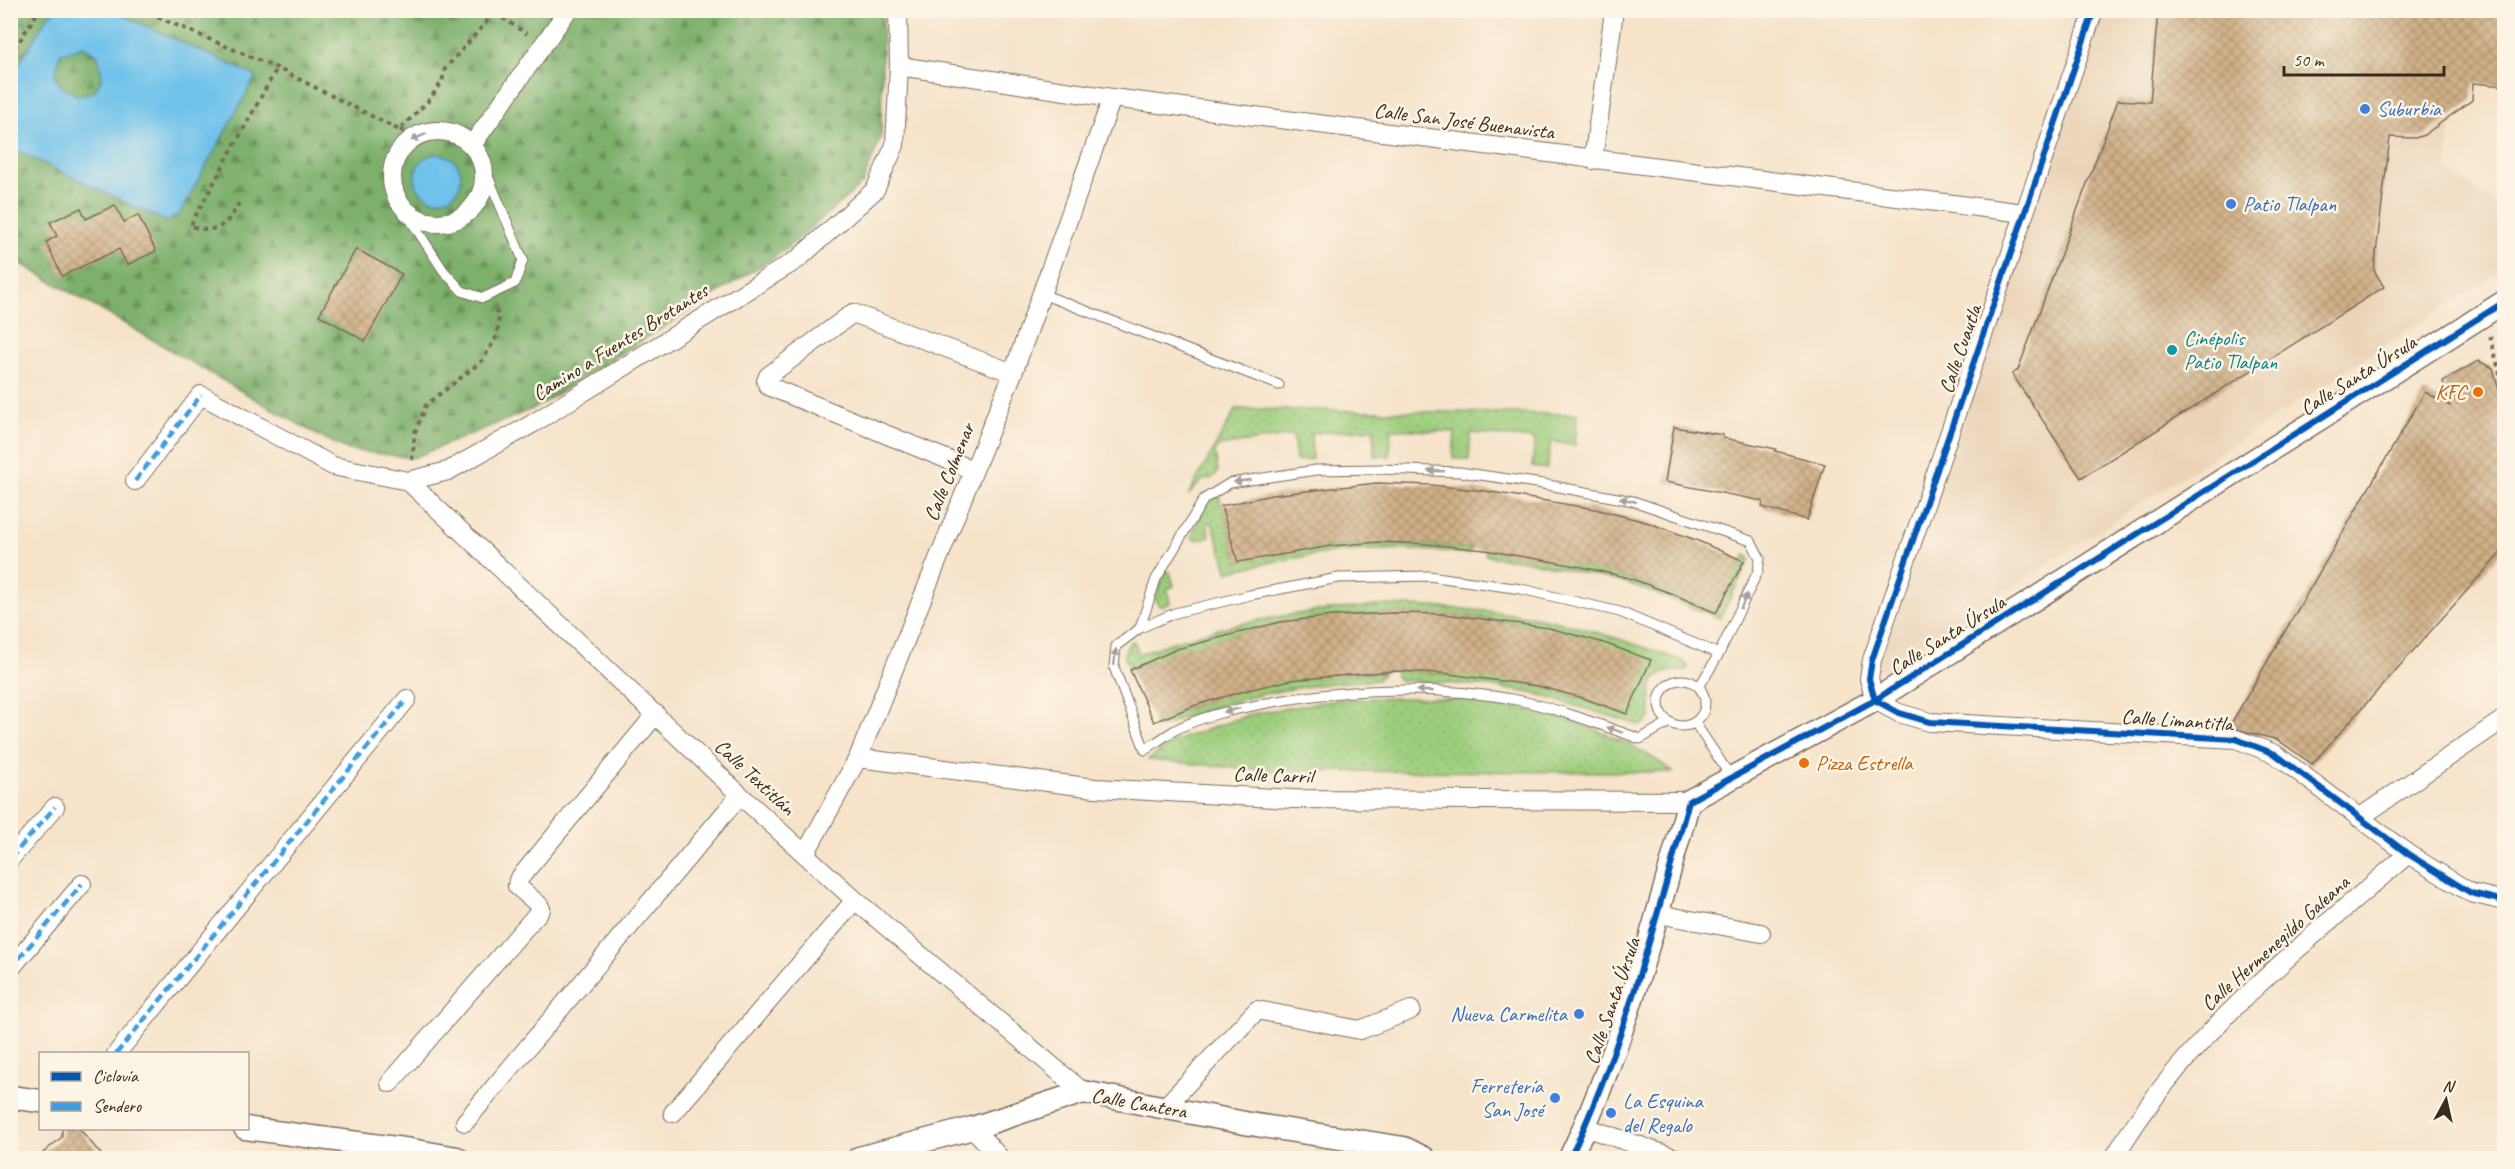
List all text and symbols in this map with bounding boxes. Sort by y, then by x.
scale bar [2284,39,2444,77]
text: 50 m [2293,49,2326,71]
place label: Suburbia [2377,96,2443,122]
street label: Calle San José Buenavista [1372,97,1557,145]
marker: Suburbia [2358,102,2372,116]
one-way arrow [410,131,428,141]
place label: Patio Tlalpan [2243,191,2337,217]
marker: Patio Tlalpan [2224,197,2238,211]
street label: Camino a Fuentes Brotantes [527,276,714,407]
street label: Calle Cuautla [1933,299,1988,397]
place label: Cinépolis Patio Tlalpan [2184,325,2278,375]
street label: Calle Santa Úrsula [2295,328,2422,421]
marker: Cinépolis Patio Tlalpan [2165,343,2179,357]
place label: KFC [2435,379,2469,405]
marker: KFC [2471,385,2485,399]
street label: Calle Colmenar [918,418,981,525]
one-way arrow [1426,466,1445,476]
one-way arrow [1232,476,1251,485]
one-way arrow [1619,495,1637,505]
street label: Calle Santa Úrsula [1884,588,2011,681]
one-way arrow [1740,593,1749,610]
one-way arrow [1110,648,1120,667]
one-way arrow [1416,686,1435,695]
street label: Calle Limantitla [2121,703,2236,737]
one-way arrow [1223,706,1241,716]
one-way arrow [1606,724,1624,734]
street label: Calle Textitlán [709,733,801,821]
place label: Pizza Estrella [1816,750,1914,776]
marker: Pizza Estrella [1797,756,1811,770]
street label: Calle Carril [1233,761,1317,790]
street label: Calle Hermenegildo Galeana [2195,868,2356,1017]
street label: Calle Santa Úrsula [1578,933,1646,1068]
place label: Nueva Carmelita [1450,1001,1569,1027]
marker: Nueva Carmelita [1572,1007,1586,1021]
legend [39,1052,249,1130]
text: Ciclovía [93,1065,139,1087]
north arrow [2416,1070,2476,1130]
place label: Ferretería San José [1471,1073,1546,1123]
text: N [2442,1076,2457,1097]
street label: Calle Cantera [1089,1082,1190,1124]
place label: La Esquina del Regalo [1623,1088,1705,1138]
marker: Ferretería San José [1548,1091,1562,1105]
text: Sendero [93,1095,143,1117]
marker: La Esquina del Regalo [1604,1106,1618,1120]

